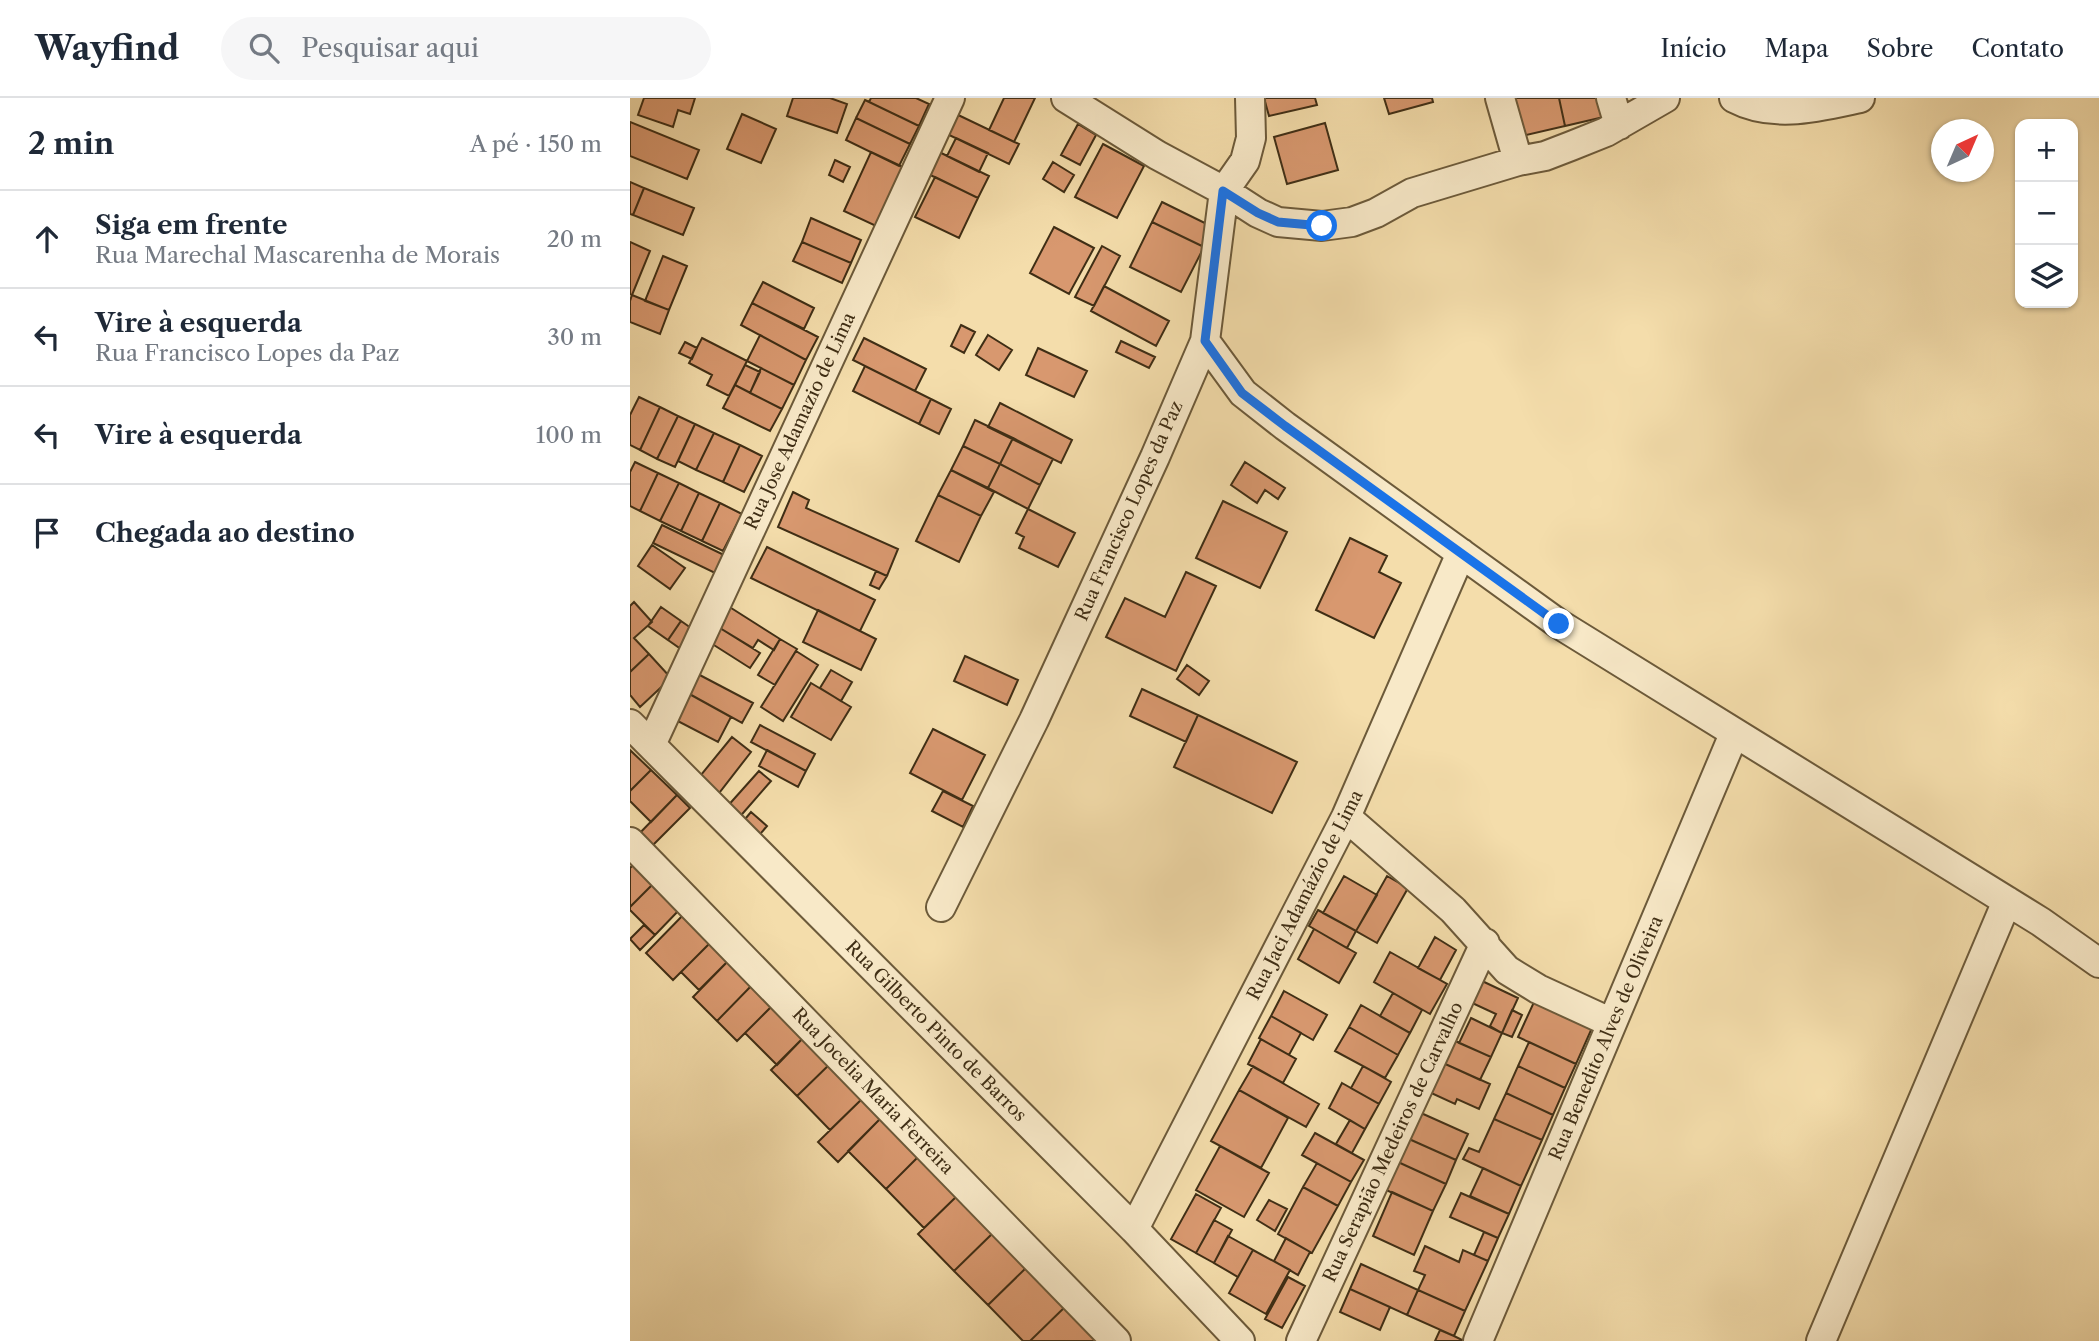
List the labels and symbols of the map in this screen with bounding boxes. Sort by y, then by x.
north arrow [1931,119,1994,182]
route start [1306,210,1337,241]
street label: Rua Jose Adamazio de Lima [740,308,860,533]
street label: Rua Francisco Lopes da Paz [1070,398,1188,624]
route end [1543,608,1574,639]
street label: Rua Jaci Adamázio de Lima [1242,786,1368,1004]
street label: Rua Benedito Alves de Oliveira [1544,912,1668,1164]
street label: Rua Gilberto Pinto de Barros [841,936,1031,1126]
street label: Rua Serapião Medeiros de Carvalho [1318,998,1468,1286]
street label: Rua Jocelia Maria Ferreira [788,1003,959,1179]

